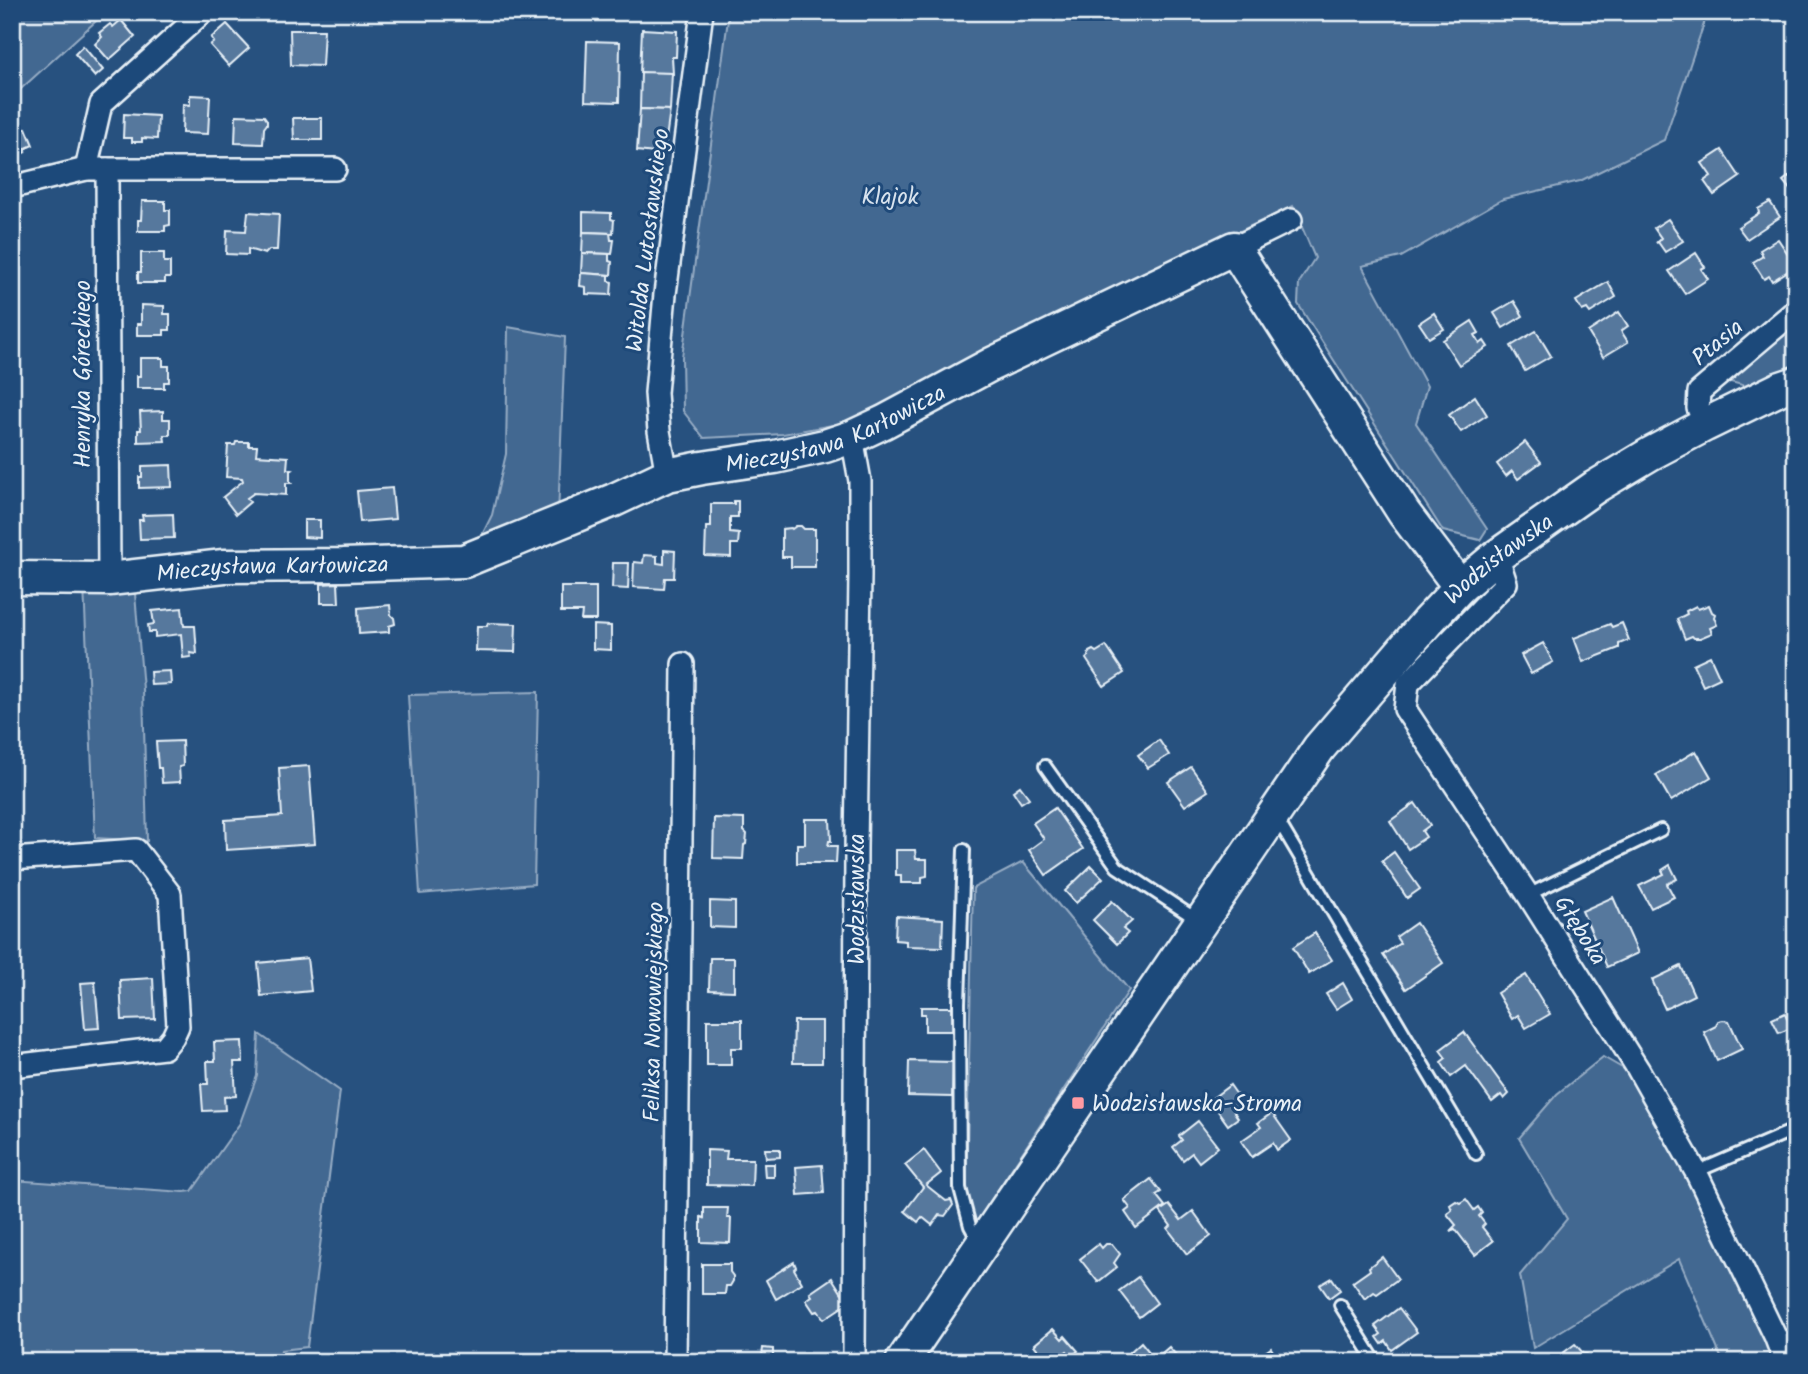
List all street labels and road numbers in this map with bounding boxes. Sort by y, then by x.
street label: Witolda Lutosławskiego [617,126,681,354]
street label: Henryka Góreckiego [66,280,102,468]
street label: Ptasia [1684,311,1752,376]
street label: Mieczysława Karłowicza [723,376,953,484]
street label: Wodzisławska [1436,505,1562,614]
street label: Mieczysława Karłowicza [155,548,389,594]
street label: Wodzisławska [840,833,876,965]
street label: Głęboka [1544,889,1615,973]
street label: Feliksa Nowowiejskiego [635,901,675,1123]

